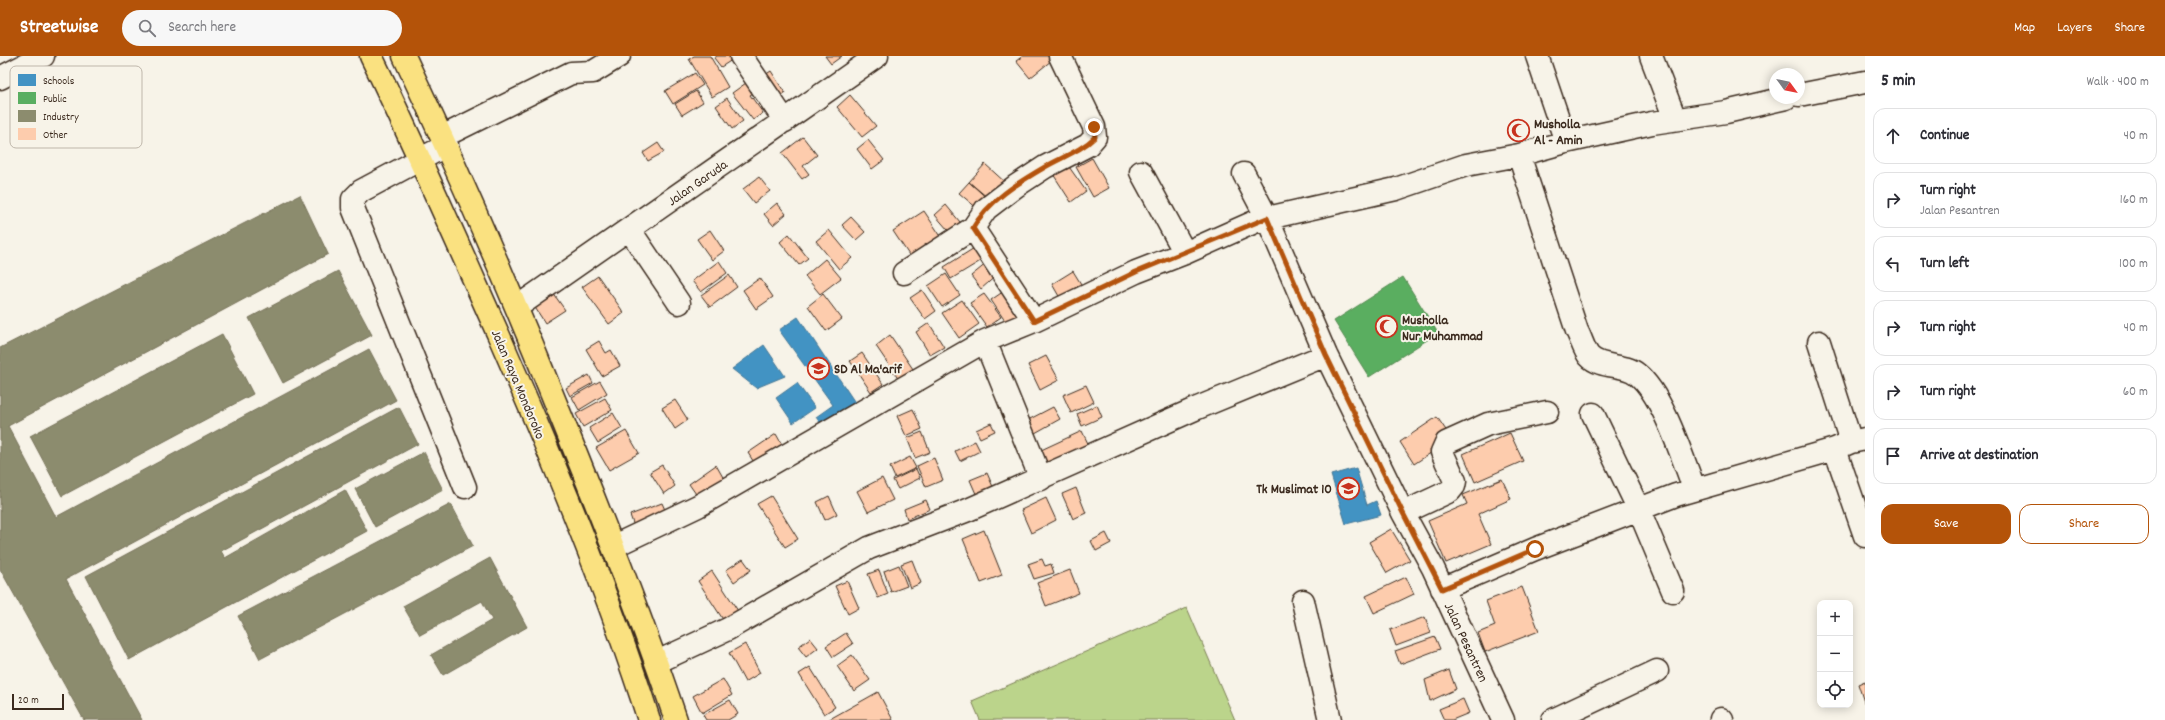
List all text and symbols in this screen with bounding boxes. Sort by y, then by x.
search box [122,10,402,46]
text: Streetwise [20,15,98,42]
icon: search [136,17,158,39]
text: Search here [168,17,236,39]
text: Map [2014,18,2035,38]
text: Layers [2057,18,2092,38]
text: Share [2114,18,2145,38]
legend [10,66,142,148]
north arrow [1769,68,1805,104]
text: 5 min [1881,70,1915,94]
text: Walk · 400 m [2087,73,2149,92]
text: Schools [43,74,75,90]
text: Public [43,92,67,108]
text: Industry [43,110,79,126]
place label: Musholla Al - Amin [1534,115,1583,151]
route end [1085,118,1103,136]
mosque icon: Musholla Al - Amin [1506,118,1532,144]
icon: ahead [1882,125,1904,147]
text: Continue [1920,125,1969,147]
text: 40 m [2124,127,2148,146]
text: Other [43,128,68,144]
street label: Jalan Garuda [664,155,733,212]
text: Turn right [1920,180,1976,202]
icon: right [1882,189,1904,211]
text: 160 m [2120,191,2148,210]
text: Jalan Pesantren [1920,202,2000,221]
icon: left [1882,253,1904,275]
text: Turn left [1920,253,1969,275]
text: 100 m [2119,255,2148,274]
place label: Musholla Nur Muhammad [1402,311,1483,347]
mosque icon: Musholla Nur Muhammad [1373,314,1399,340]
icon: right [1882,317,1904,339]
text: Turn right [1920,317,1976,339]
text: 40 m [2124,319,2148,338]
street label: Jalan Raya Mondoroko [485,327,549,443]
school or university icon: SD Al Ma'arif [806,355,832,381]
place label: SD Al Ma'arif [834,360,903,380]
icon: right [1882,381,1904,403]
text: Turn right [1920,381,1976,403]
text: 60 m [2123,383,2148,402]
icon: arrive [1882,445,1904,467]
text: Arrive at destination [1920,445,2038,467]
school or university icon: Tk Muslimat 10 [1335,475,1361,501]
place label: Tk Muslimat 10 [1256,480,1332,500]
button: Save [1881,504,2011,544]
button: Share [2019,504,2149,544]
route start [1526,540,1544,558]
street label: Jalan Pesantren [1438,600,1492,686]
map controls [1817,600,1853,708]
button: + [1817,600,1853,636]
button: − [1817,636,1853,672]
button: locate [1817,672,1853,708]
scale bar [12,692,64,711]
text: 20 m [18,693,39,709]

